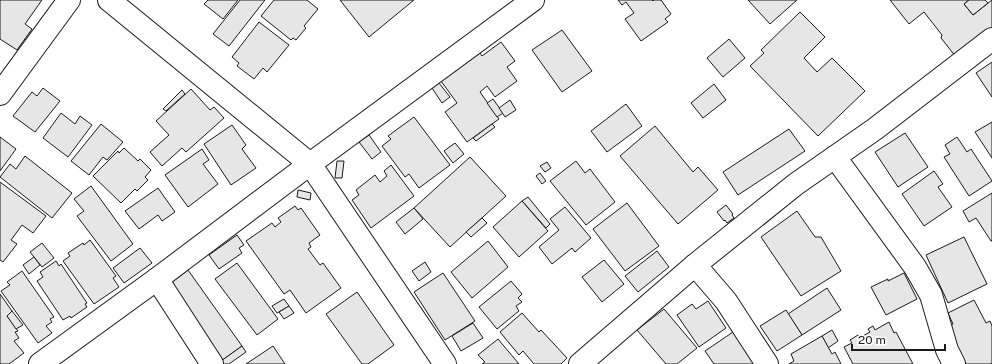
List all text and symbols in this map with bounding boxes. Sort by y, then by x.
scale bar [852,326,945,352]
text: 20 m [858,333,886,347]

